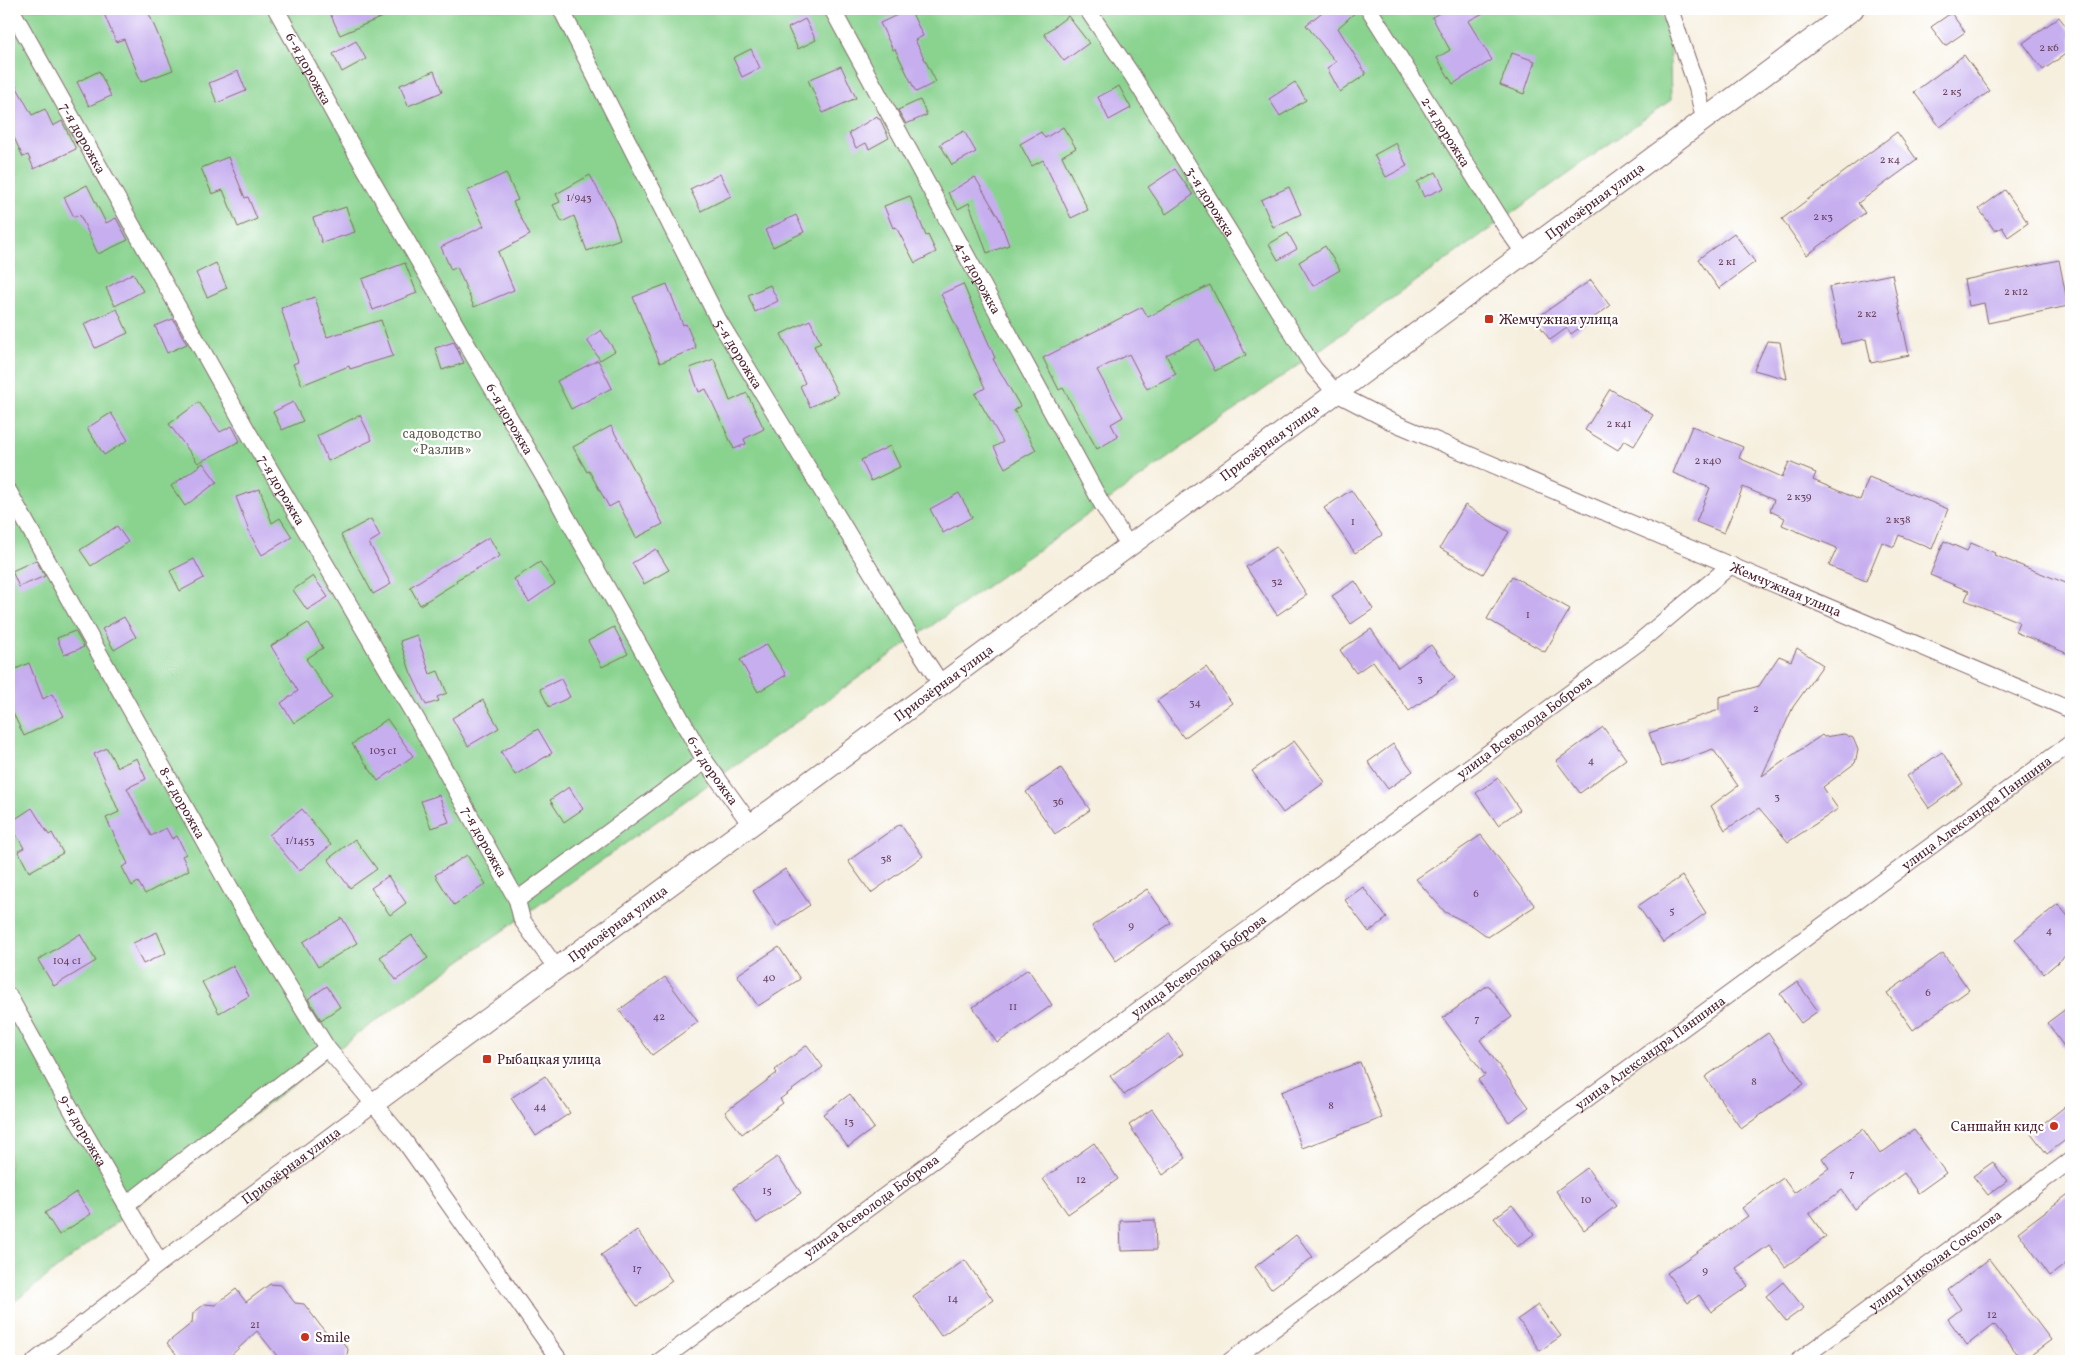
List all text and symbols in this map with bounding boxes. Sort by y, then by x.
street label: 6-я дорожка [280,30,335,109]
house number: 2 к6 [2039,41,2059,56]
house number: 2 к5 [1942,85,1962,100]
street label: 2-я дорожка [1416,94,1474,171]
street label: 7-я дорожка [55,100,109,178]
house number: 2 к4 [1880,153,1901,168]
street label: Приозёрная улица [1542,159,1649,245]
street label: 3-я дорожка [1180,164,1238,241]
house number: 1/943 [566,191,592,206]
house number: 2 к3 [1813,210,1833,225]
street label: 4-я дорожка [950,239,1005,318]
house number: 2 к1 [1718,255,1736,270]
house number: 2 к12 [2004,285,2028,300]
house number: 2 к2 [1857,307,1877,322]
place label: Жемчужная улица [1499,311,1618,330]
marker: Жемчужная улица [1483,313,1495,325]
street label: 5-я дорожка [709,316,766,393]
street label: 6-я дорожка [481,380,537,459]
street label: Приозёрная улица [1216,400,1324,487]
house number: 2 к41 [1607,417,1631,432]
park label: садоводство «Разлив» [403,425,481,460]
street label: 7-я дорожка [253,452,309,529]
house number: 2 к40 [1695,454,1722,469]
house number: 2 к39 [1786,490,1812,505]
house number: 2 к38 [1885,513,1911,528]
house number: 1 [1351,515,1355,530]
street label: Жемчужная улица [1727,558,1844,622]
house number: 32 [1271,575,1283,590]
house number: 1 [1526,608,1530,623]
street label: Приозёрная улица [891,641,998,727]
house number: 3 [1417,672,1423,687]
street label: улица Всеволода Боброва [1453,672,1597,784]
house number: 34 [1189,696,1202,711]
house number: 2 [1753,702,1759,717]
street label: 6-я дорожка [682,733,742,810]
house number: 103 с1 [369,744,397,759]
street label: улица Александра Паншина [1898,752,2056,876]
house number: 4 [1588,754,1595,769]
street label: 8-я дорожка [154,764,209,843]
house number: 3 [1774,790,1780,805]
house number: 36 [1052,795,1064,810]
street label: 7-я дорожка [456,803,511,881]
house number: 1/1453 [285,834,315,849]
house number: 38 [880,852,892,867]
street label: Приозёрная улица [565,882,672,968]
house number: 6 [1473,887,1479,902]
house number: 5 [1669,904,1675,919]
street label: улица Всеволода Боброва [1128,911,1271,1023]
house number: 9 [1128,919,1134,934]
house number: 4 [2046,924,2053,939]
house number: 104 с1 [53,954,81,969]
house number: 40 [763,971,776,986]
house number: 6 [1925,986,1931,1001]
street label: улица Александра Паншина [1572,992,1730,1115]
house number: 11 [1009,1000,1017,1015]
house number: 42 [653,1010,665,1025]
house number: 7 [1474,1012,1480,1027]
place label: Рыбацкая улица [497,1051,601,1070]
marker: Рыбацкая улица [481,1053,493,1065]
house number: 8 [1751,1075,1757,1090]
street label: 9-я дорожка [54,1092,110,1171]
house number: 8 [1328,1099,1334,1114]
house number: 44 [533,1100,547,1115]
house number: 13 [844,1115,854,1130]
place label: Саншайн кидс [1951,1118,2044,1137]
marker: Саншайн кидс [2048,1120,2060,1132]
street label: Приозёрная улица [238,1123,345,1210]
street label: улица Всеволода Боброва [800,1151,944,1263]
house number: 7 [1849,1167,1855,1182]
house number: 12 [1076,1173,1086,1188]
house number: 15 [762,1184,772,1199]
house number: 10 [1581,1193,1592,1208]
street label: улица Николая Соколова [1865,1206,2006,1317]
house number: 17 [632,1262,642,1277]
house number: 9 [1702,1264,1708,1279]
house number: 14 [948,1292,959,1307]
house number: 12 [1987,1308,1997,1323]
house number: 21 [250,1318,260,1333]
place label: Smile [315,1329,351,1348]
marker: Smile [299,1331,311,1343]

